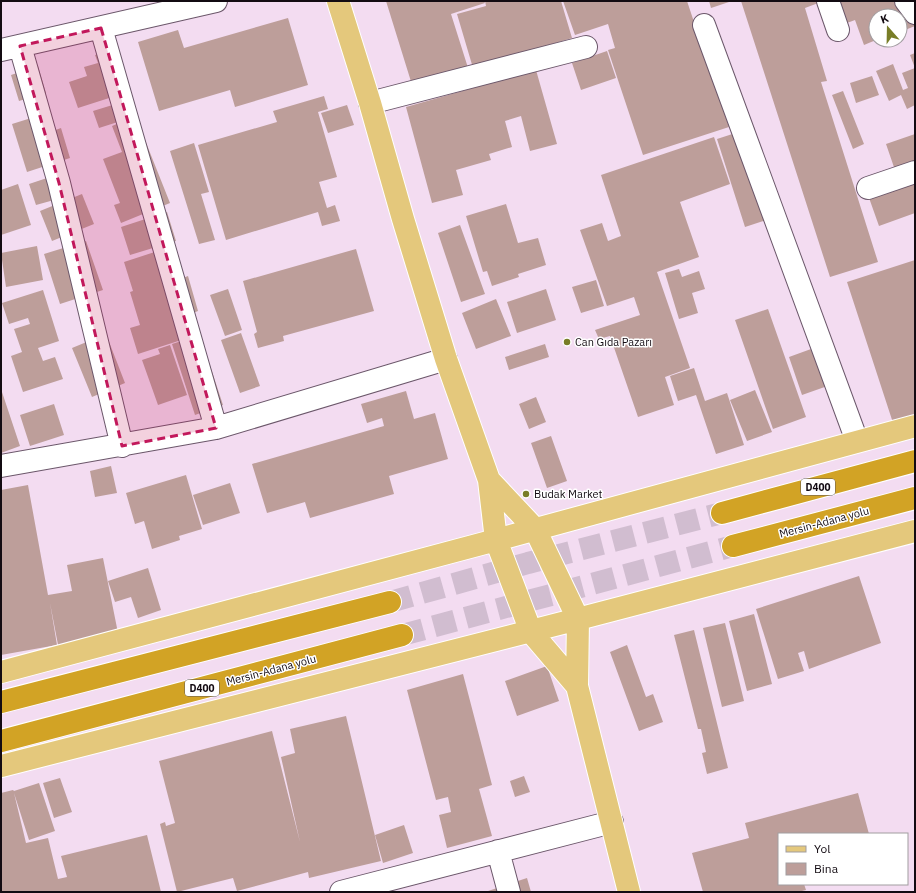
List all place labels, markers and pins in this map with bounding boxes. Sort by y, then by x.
place label: Can Gıda Pazarı [575,335,652,349]
marker: Can Gıda Pazarı [562,337,572,347]
place label: Budak Market [534,487,603,501]
marker: Budak Market [521,489,531,499]

